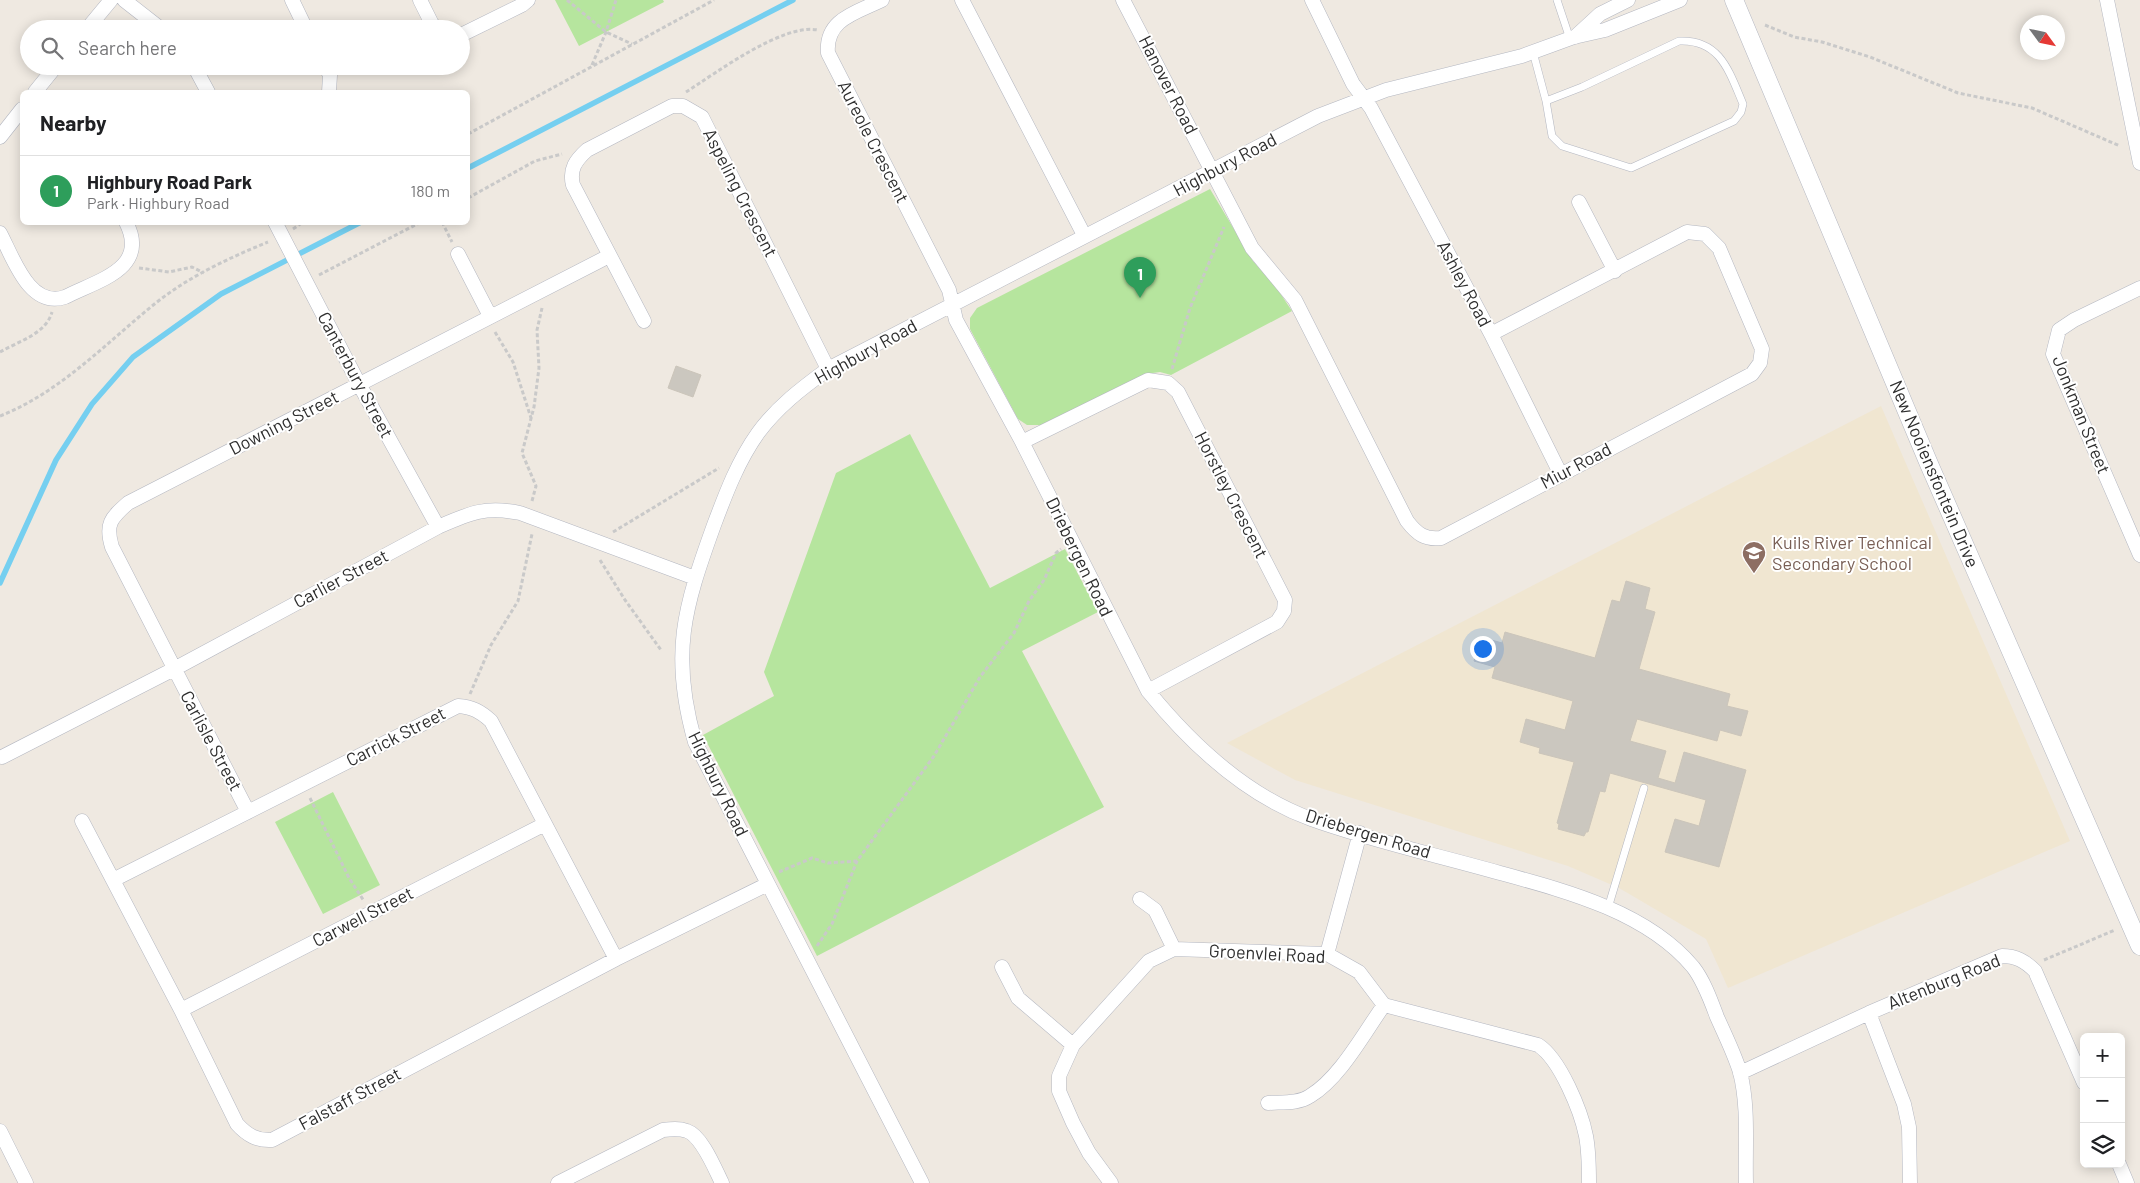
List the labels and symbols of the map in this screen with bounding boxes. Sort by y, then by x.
north arrow [2020,15,2065,60]
street label: Hanover Road [1135,32,1203,138]
street label: Aureole Crescent [834,77,914,206]
street label: Aspeling Crescent [699,125,783,260]
street label: Highbury Road [1169,128,1280,201]
street label: Ashley Road [1433,237,1497,330]
pin: 1 [1124,257,1156,298]
street label: Canterbury Street [313,308,398,441]
street label: Highbury Road [810,314,921,388]
street label: Jonkman Street [2048,352,2116,477]
street label: New Nooiensfontein Drive [1885,377,1984,571]
street label: Downing Street [225,385,342,459]
street label: Horstley Crescent [1190,427,1273,562]
street label: Miur Road [1536,437,1615,493]
street label: Driebergen Road [1042,493,1118,620]
place label: Kuils River Technical Secondary School [1772,531,1932,574]
school or university icon: Kuils River Technical Secondary School [1741,540,1767,574]
street label: Carlier Street [289,544,392,612]
your location [1470,636,1496,662]
street label: Carlisle Street [176,687,248,794]
street label: Carrick Street [342,702,449,771]
street label: Highbury Road [684,728,754,840]
street label: Driebergen Road [1303,804,1434,863]
street label: Carwell Street [308,881,417,951]
street label: Groenvlei Road [1208,939,1326,967]
street label: Altenburg Road [1884,948,2003,1014]
street label: Falstaff Street [295,1062,405,1134]

